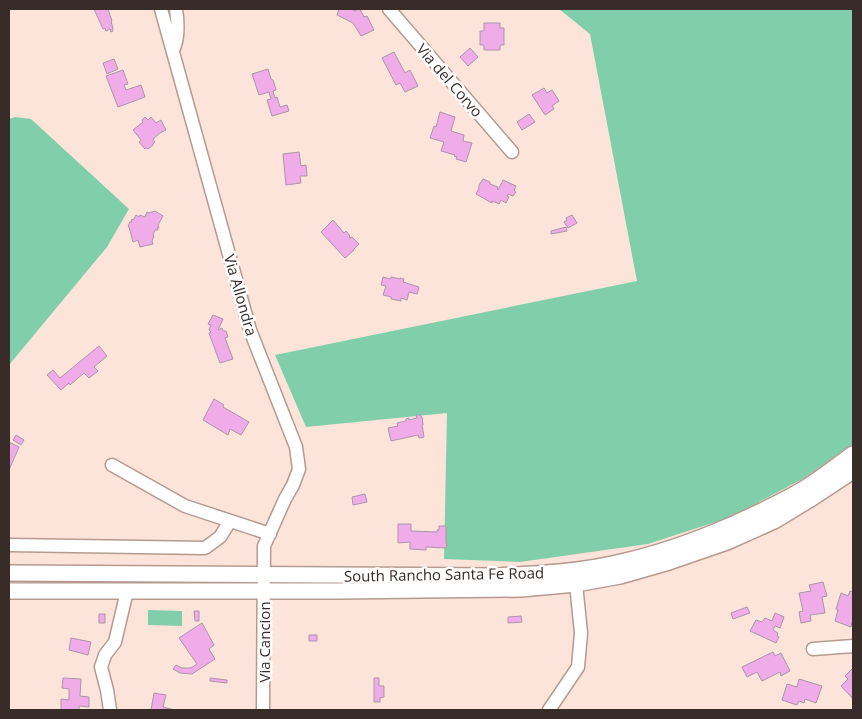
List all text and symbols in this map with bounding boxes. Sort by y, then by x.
street label: Via del Corvo [412,39,488,121]
street label: Via Allondra [220,252,262,338]
street label: South Rancho Santa Fe Road [344,562,544,586]
street label: Via Cancion [254,601,274,683]

